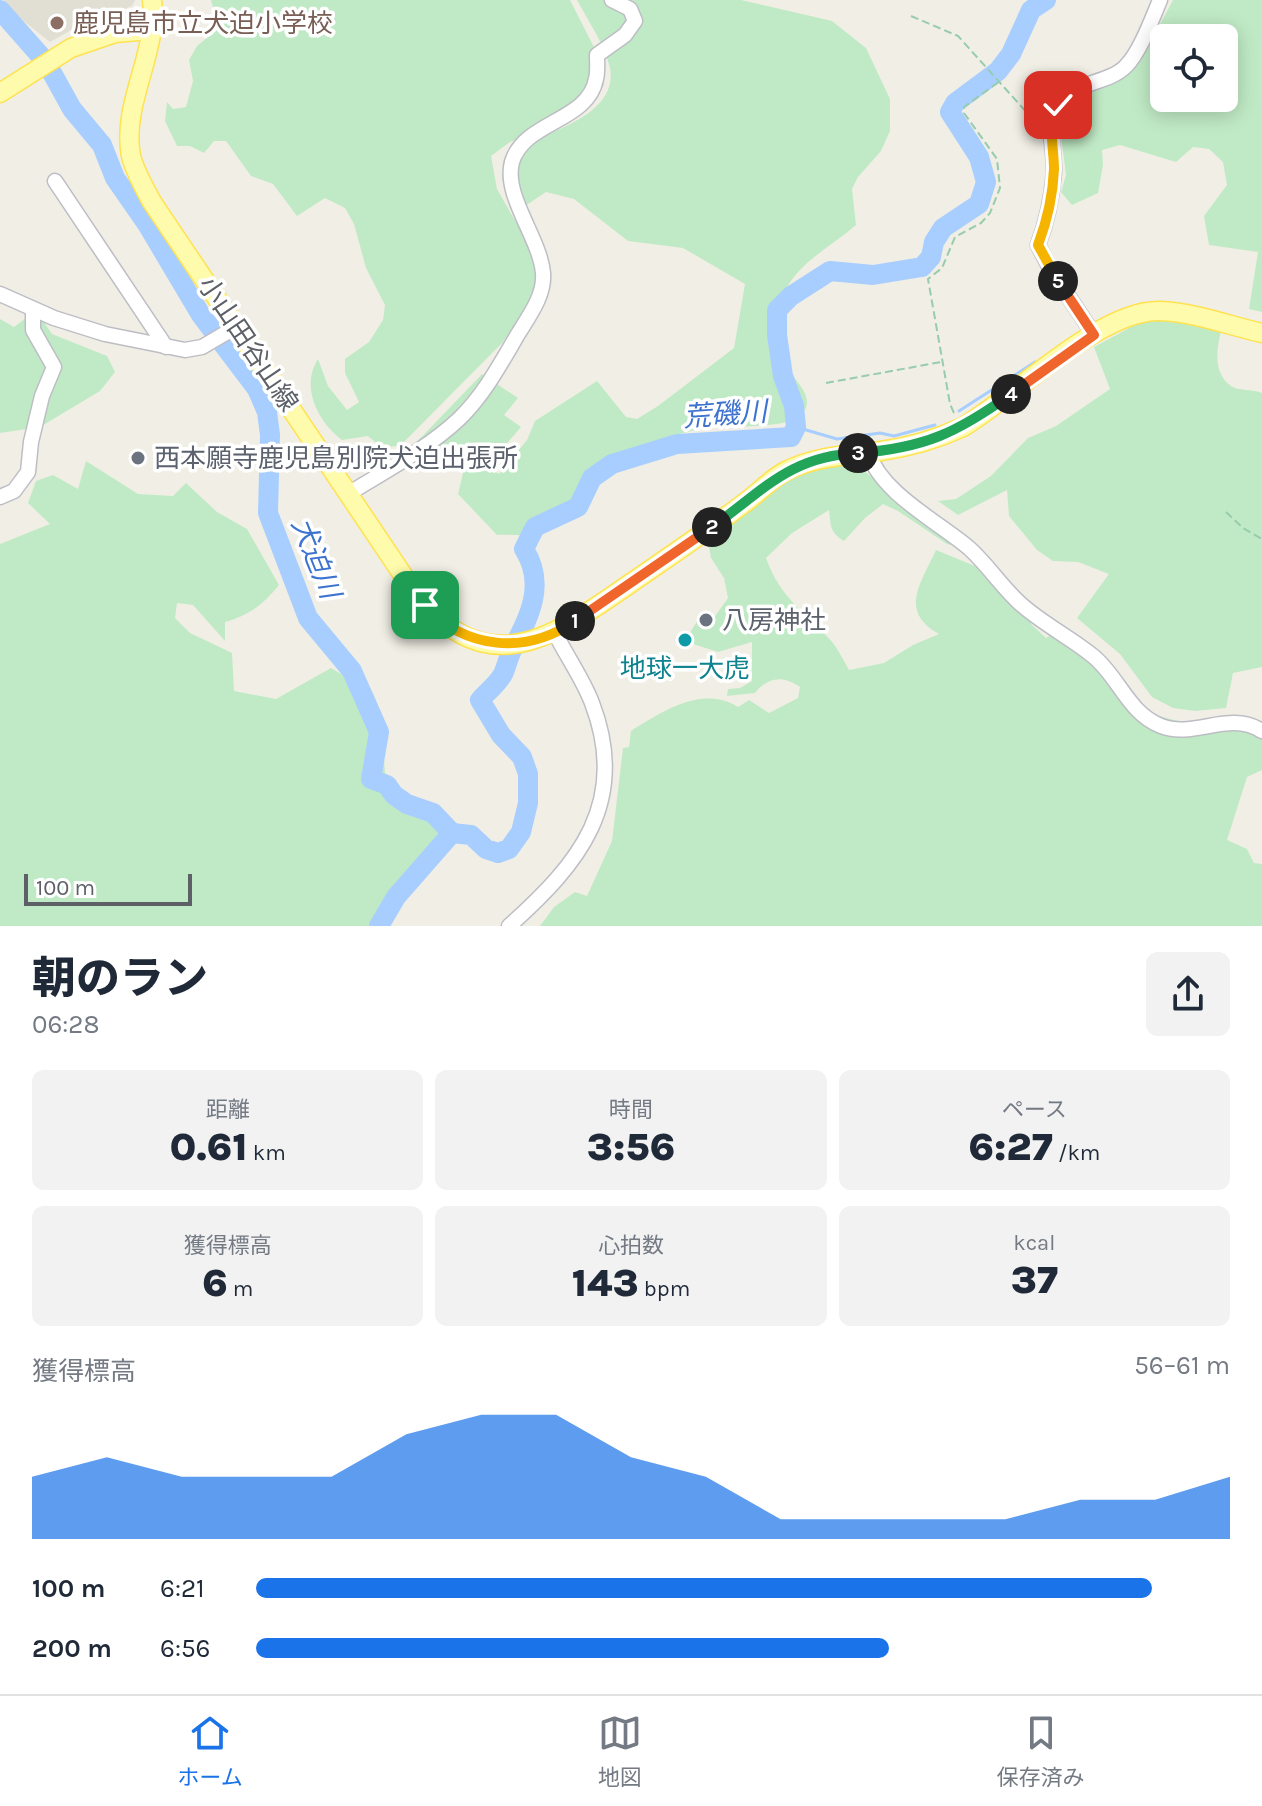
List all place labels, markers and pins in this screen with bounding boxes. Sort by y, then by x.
place label: 鹿児島市立犬迫小学校 [73,8,333,39]
marker: 鹿児島市立犬迫小学校 [48,14,66,32]
pin [1024,71,1092,139]
pin: 5 [1038,261,1078,301]
pin: 4 [991,374,1031,414]
pin: 3 [838,433,878,473]
place label: 西本願寺鹿児島別院犬迫出張所 [154,443,518,474]
marker: 西本願寺鹿児島別院犬迫出張所 [129,449,147,467]
pin: 2 [692,507,732,547]
pin [391,571,459,639]
pin: 1 [555,601,595,641]
place label: 八房神社 [722,605,826,636]
marker: 八房神社 [697,611,715,629]
marker: 地球一大虎 [676,631,694,649]
place label: 地球一大虎 [620,653,750,684]

